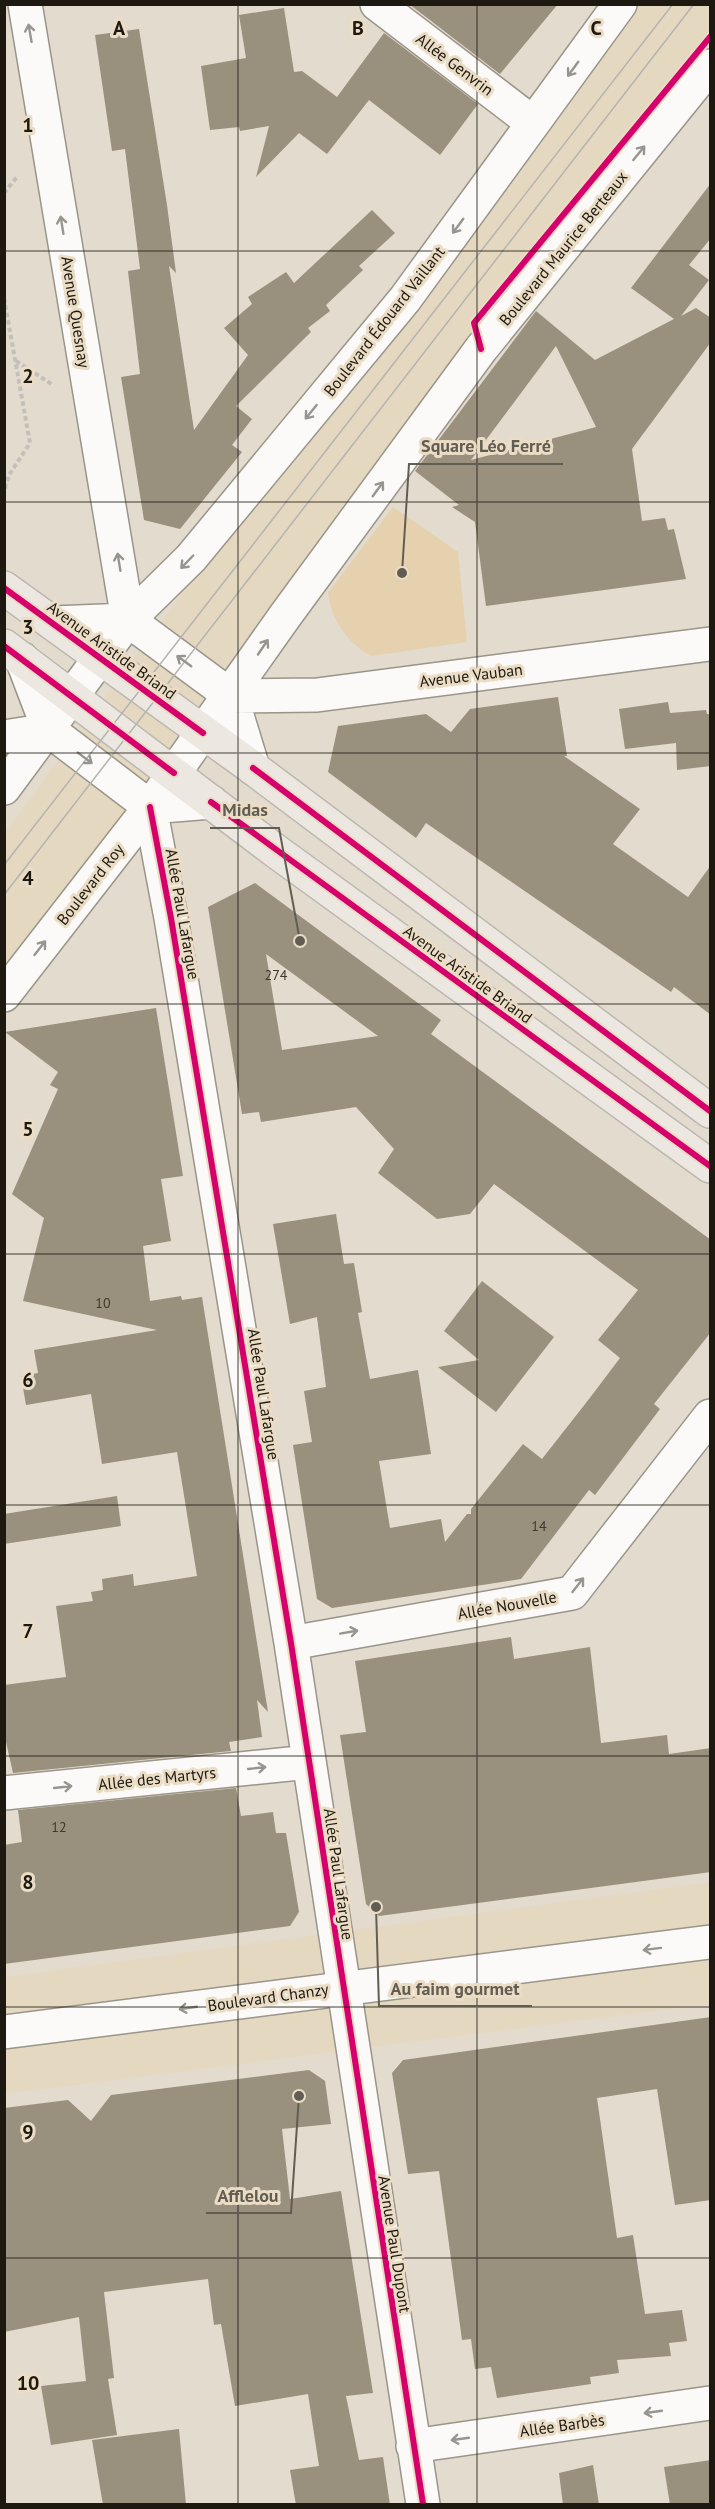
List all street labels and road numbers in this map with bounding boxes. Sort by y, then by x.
street label: Allée Genvrin [412,28,498,100]
street label: Boulevard Maurice Berteaux [495,167,631,329]
street label: Boulevard Édouard Vaillant [319,241,449,400]
street label: Avenue Quesnay [57,255,95,370]
street label: Avenue Aristide Briand [44,596,180,704]
street label: Avenue Vauban [418,659,524,691]
street label: Boulevard Roy [52,839,128,929]
street label: Allée Paul Lafargue [162,847,204,981]
street label: Avenue Aristide Briand [400,920,536,1028]
street label: Allée Paul Lafargue [244,1327,284,1461]
street label: Allée Nouvelle [456,1586,558,1624]
street label: Allée des Martyrs [97,1762,217,1794]
street label: Allée Paul Lafargue [320,1807,358,1941]
street label: Boulevard Chanzy [206,1979,330,2015]
street label: Avenue Paul Dupont [374,2174,416,2315]
street label: Allée Barbès [518,2409,606,2441]

